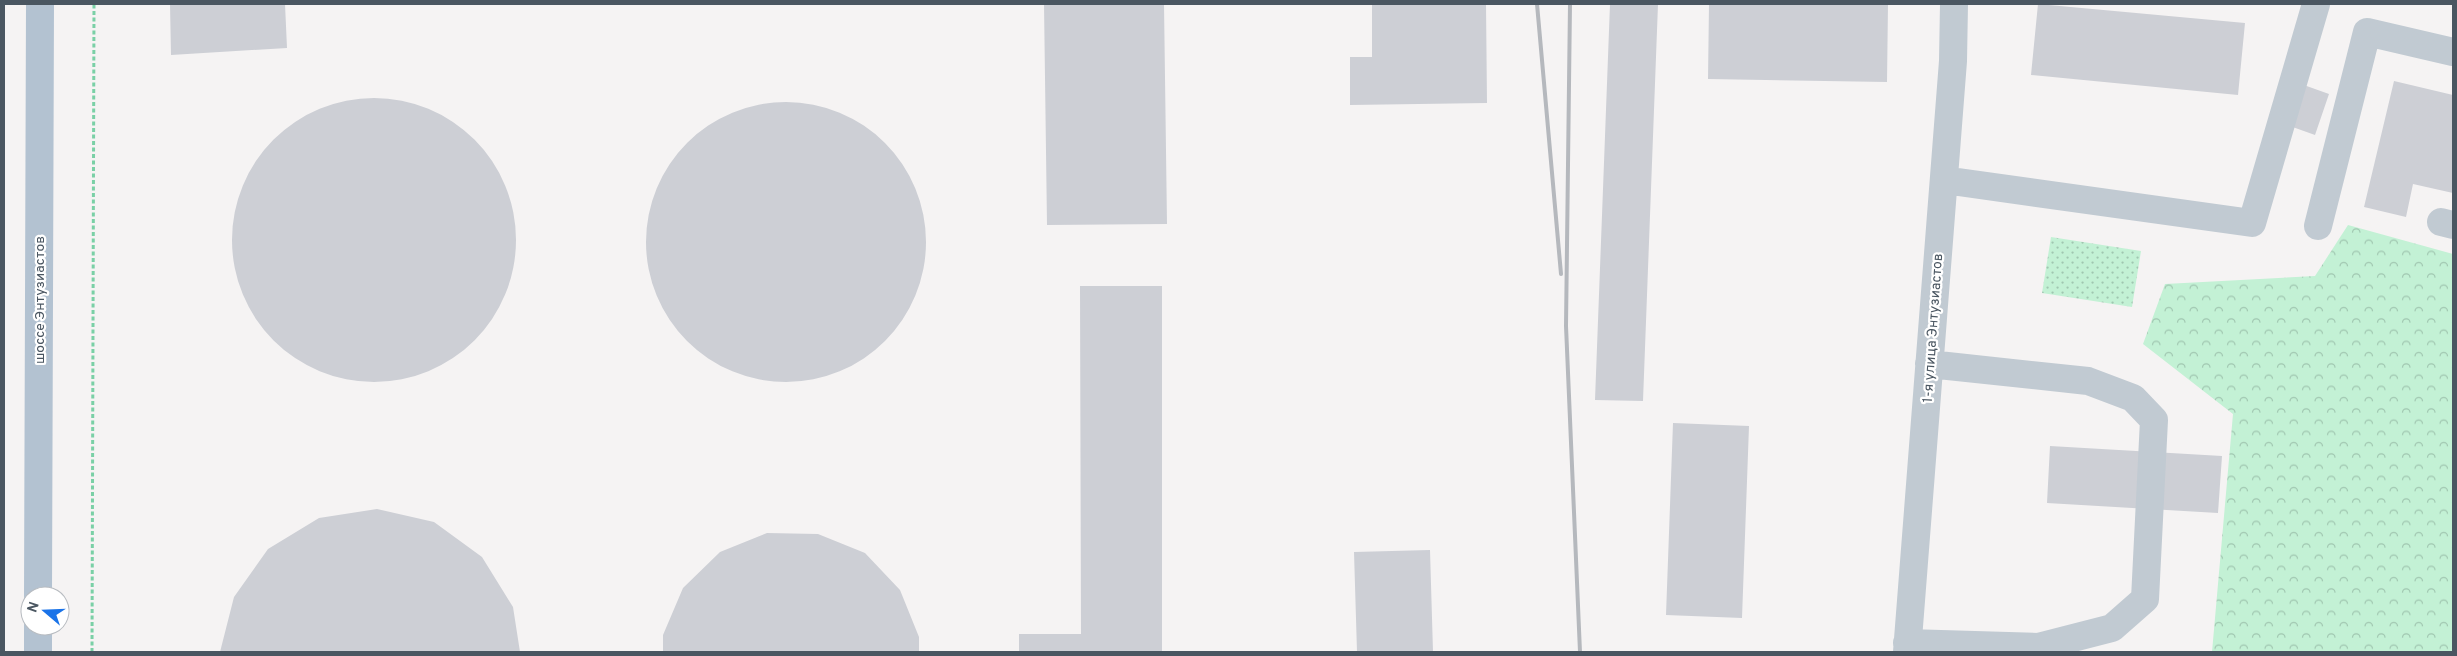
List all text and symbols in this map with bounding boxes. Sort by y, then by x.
street label: шоссе Энтузиастов [32,236,49,364]
street label: 1-я улица Энтузиастов [1920,253,1947,403]
north arrow [20,586,70,636]
text: N [24,600,44,615]

